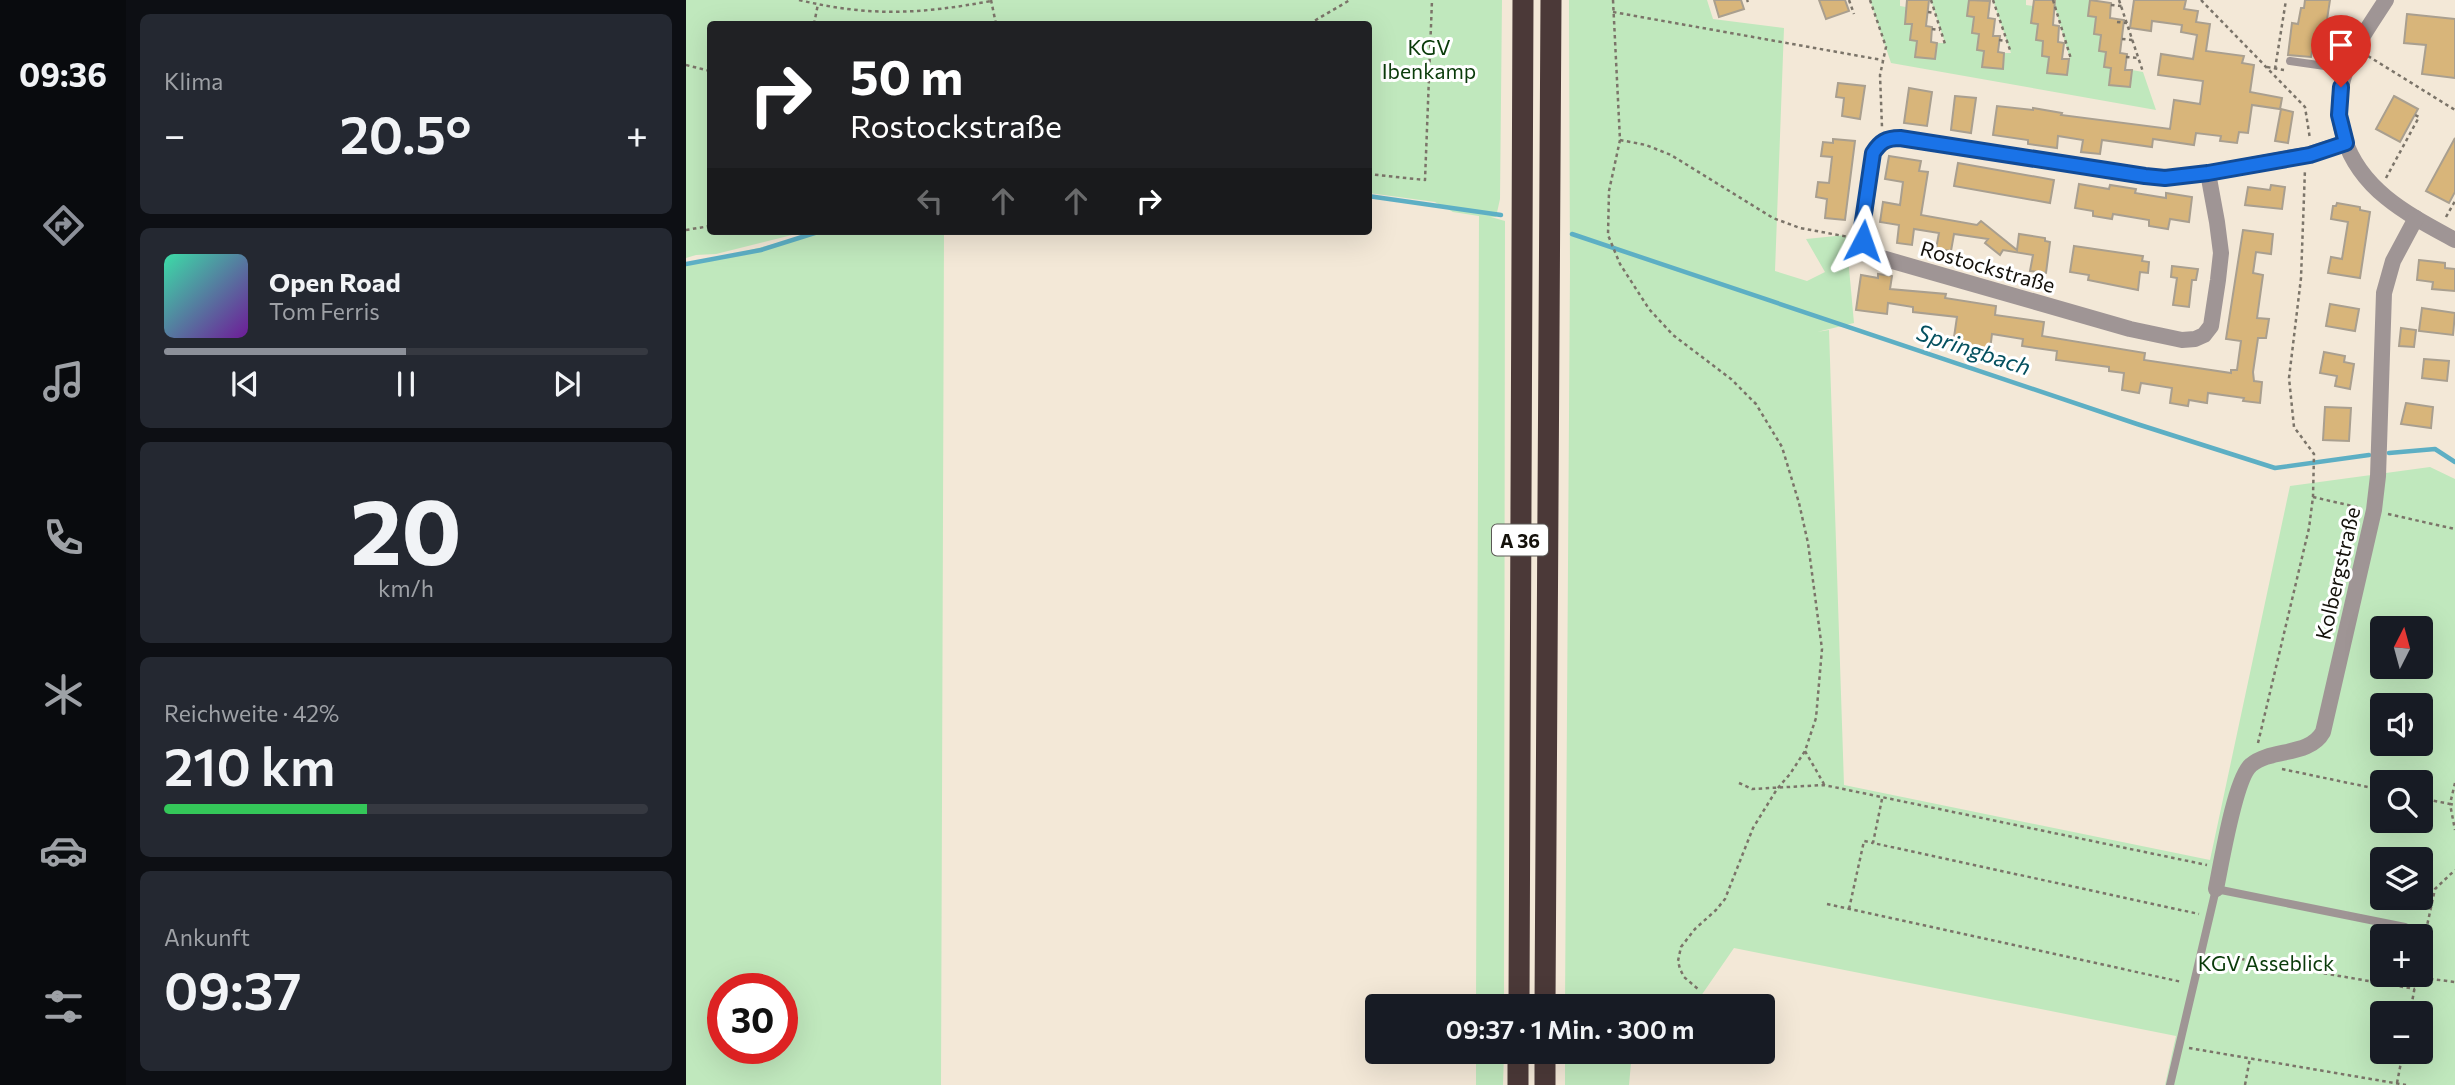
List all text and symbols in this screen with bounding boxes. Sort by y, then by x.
pin [2311,15,2371,87]
icon: arrive [2322,26,2360,64]
park label: KGV Ibenkamp [1382,34,1476,83]
text: 50 m [850,45,963,105]
icon: right [735,49,826,140]
text: 09:36 [19,54,107,94]
text: Klima [164,67,223,95]
text: 20.5° [340,101,471,165]
text: Rostockstraße [850,105,1062,145]
text: − [164,110,186,157]
text: + [626,110,648,157]
icon: left [911,182,949,220]
icon: ahead [984,182,1022,220]
icon: ahead [1057,182,1095,220]
icon: right [1130,182,1168,220]
icon: directions [39,201,88,250]
position arrow [1826,204,1900,278]
street label: Rostockstraße [1918,235,2058,297]
text: Open Road [269,266,401,297]
text: Tom Ferris [269,297,380,325]
water label: Springbach [1914,317,2034,381]
icon: music [39,357,88,406]
icon: previous [226,365,264,403]
icon: pause [387,365,425,403]
icon: next [548,365,586,403]
text: 20 [350,472,462,584]
street label: Kolbergstraße [2310,504,2364,642]
icon: phone [39,513,88,562]
road number: A 36 [1492,524,1548,555]
text: km/h [378,574,434,602]
north arrow [2370,616,2432,679]
map controls [2370,616,2433,1064]
icon: climate [39,670,88,719]
button: sound [2370,693,2433,756]
text: Reichweite · 42% [164,699,339,727]
text: 210 km [164,733,335,797]
button: search [2370,770,2433,833]
icon: car [39,826,88,875]
button: layers [2370,847,2433,910]
text: Ankunft [164,923,250,951]
button: + [2370,924,2433,987]
park label: KGV Asseblick [2198,950,2334,975]
text: 09:37 [164,957,301,1021]
speed limit sign: 30 [707,973,798,1064]
icon: filters [39,982,88,1031]
button: − [2370,1001,2433,1064]
text: 09:37 · 1 Min. · 300 m [1445,1013,1695,1044]

